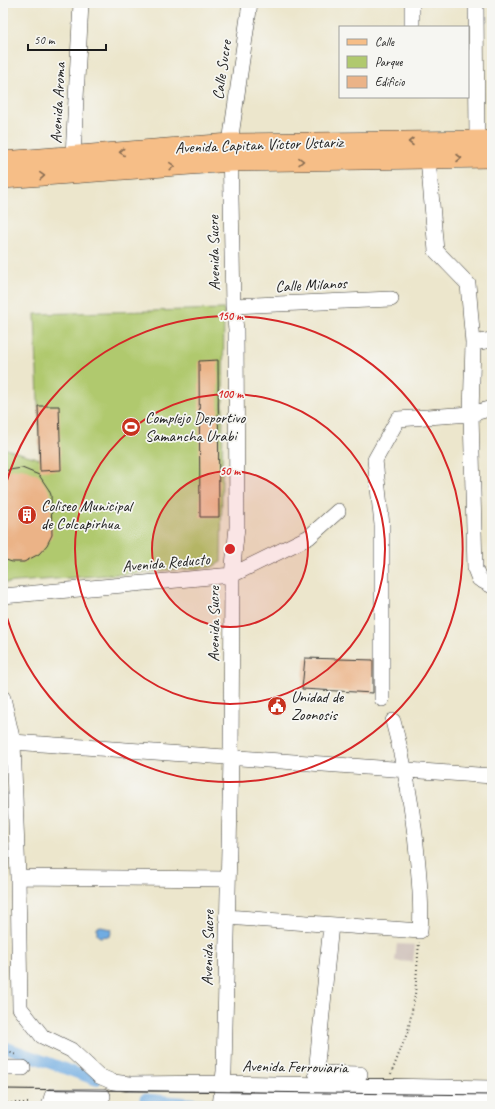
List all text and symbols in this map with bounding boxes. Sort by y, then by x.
scale bar [28,26,106,52]
legend [339,26,469,98]
text: 50 m [34,32,56,48]
text: Calle [375,34,395,50]
street label: Calle Sucre [208,37,236,101]
text: Parque [375,54,404,70]
street label: Avenida Aroma [46,61,70,144]
text: Edificio [375,74,405,90]
street label: Avenida Capitan Víctor Ustariz [175,132,345,158]
one-way arrow [408,138,414,146]
one-way arrow [119,148,125,157]
one-way arrow [456,154,462,162]
one-way arrow [298,156,304,165]
one-way arrow [168,162,175,171]
one-way arrow [39,172,45,181]
street label: Avenida Sucre [203,213,225,291]
street label: Calle Milanos [275,273,349,297]
text: 150 m [217,308,244,324]
text: 100 m [217,386,244,402]
place label: Complejo Deportivo Samancha Urabi [145,408,247,446]
sports icon: Complejo Deportivo Samancha Urabi [120,416,142,438]
text: 50 m [220,463,241,479]
place label: Coliseo Municipal de Colcapirhua [41,496,135,534]
building icon: Coliseo Municipal de Colcapirhua [16,504,38,526]
centre of rings [223,542,237,556]
street label: Avenida Reducto [121,549,212,577]
street label: Avenida Sucre [204,585,224,662]
place label: Unidad de Zoonosis [291,687,345,725]
public building icon: Unidad de Zoonosis [266,695,288,717]
street label: Avenida Sucre [197,908,219,986]
street label: Avenida Ferroviaria [242,1056,349,1078]

